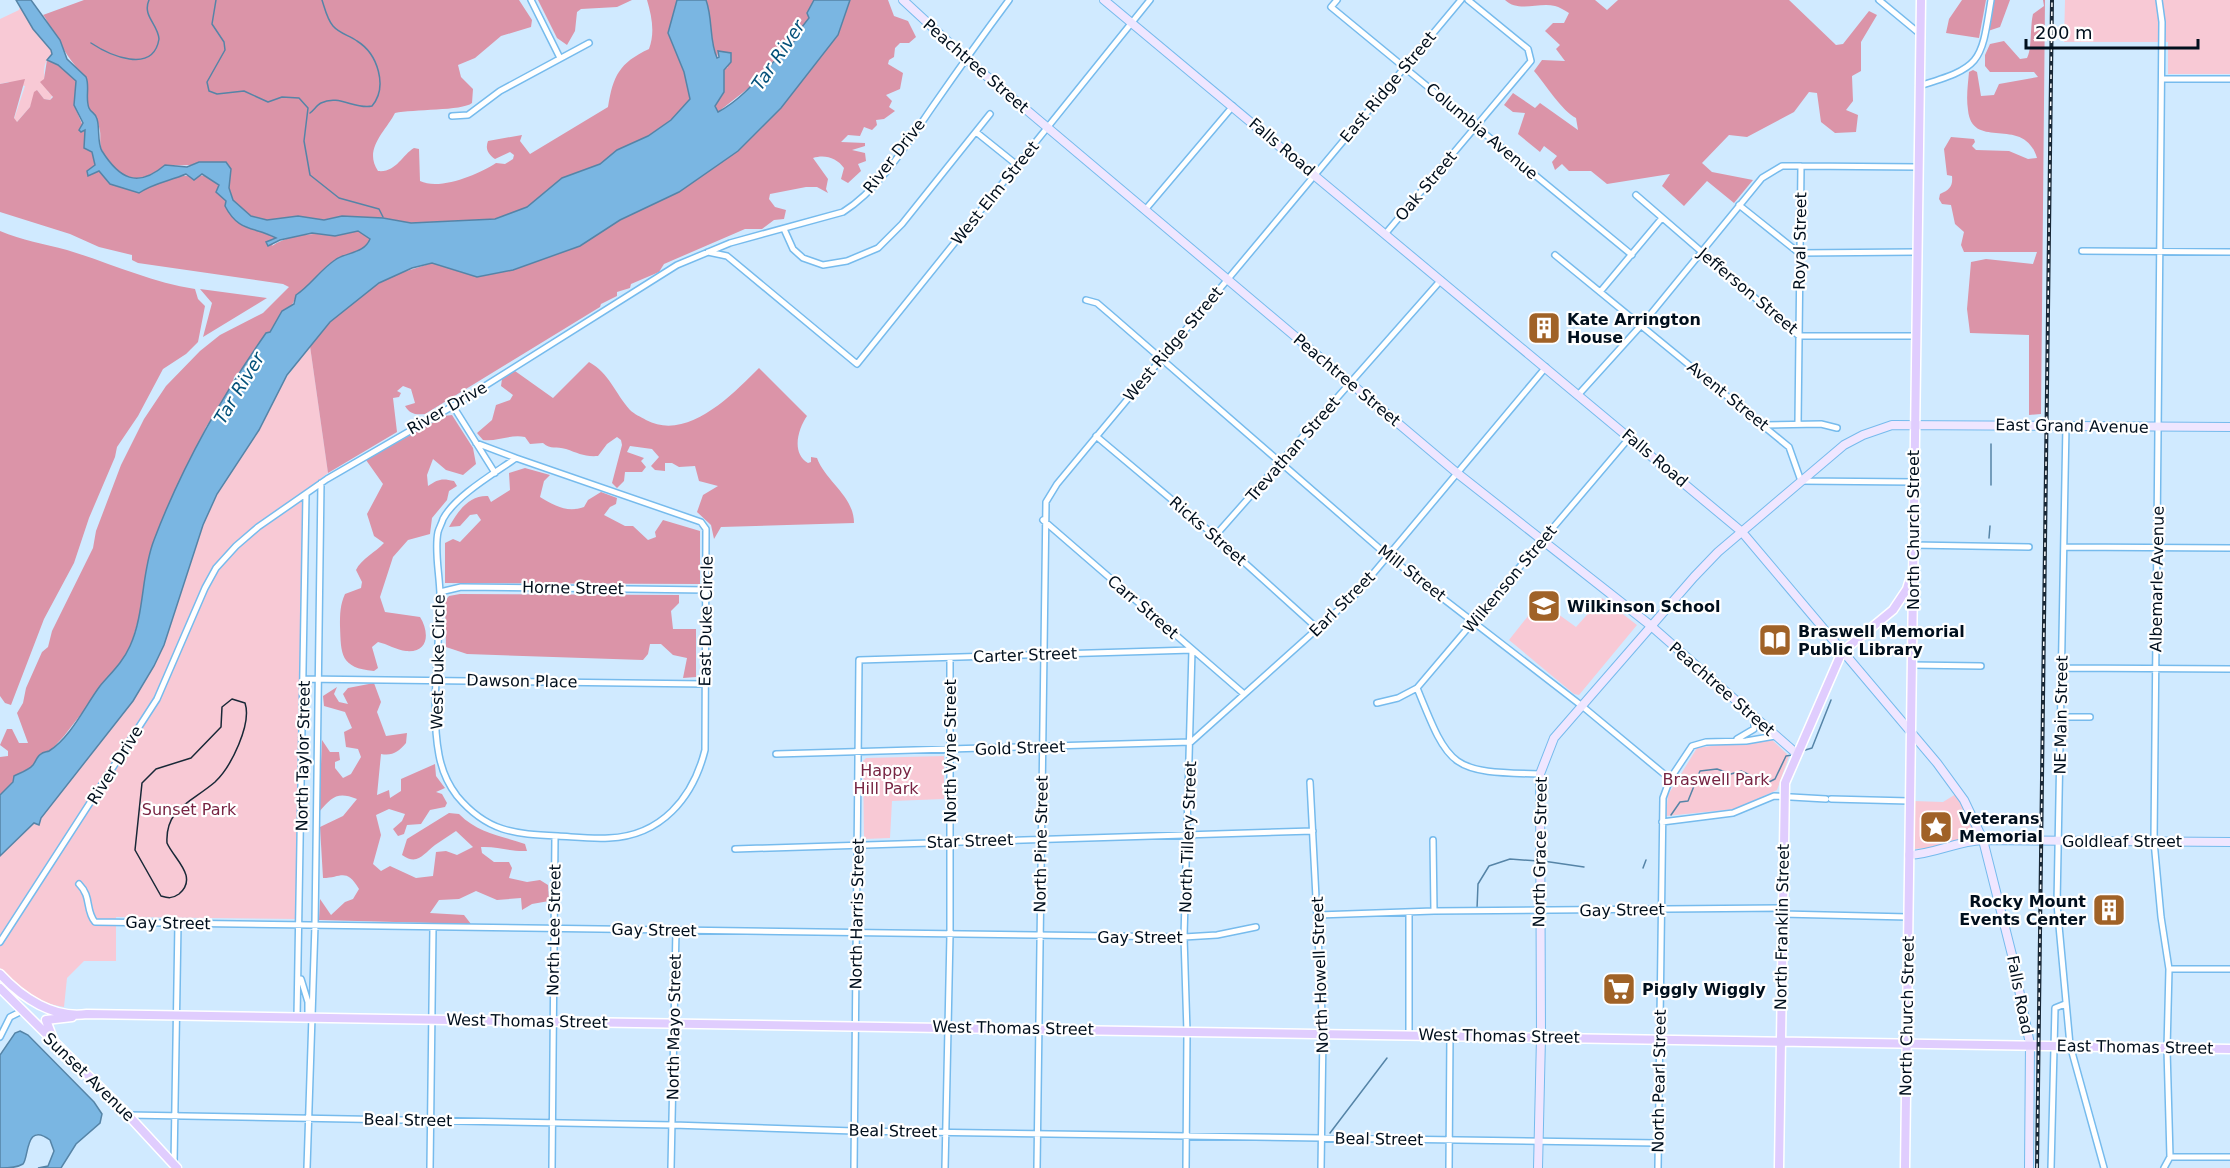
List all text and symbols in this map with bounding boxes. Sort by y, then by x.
scale bar [2026,12,2198,50]
water label: Tar River [747,15,810,94]
street label: Peachtree Street [919,15,1033,117]
text: 200 m [2035,22,2093,43]
street label: East Ridge Street [1336,28,1440,146]
street label: Columbia Avenue [1422,79,1542,183]
street label: Falls Road [1245,114,1319,180]
street label: River Drive [859,115,929,197]
street label: West Elm Street [947,137,1043,249]
street label: Oak Street [1391,147,1461,225]
street label: Royal Street [1790,192,1810,290]
street label: Jefferson Street [1694,243,1802,338]
street label: West Ridge Street [1119,283,1227,405]
building icon: Kate Arrington House [1526,310,1562,346]
place label: Kate Arrington House [1567,310,1701,347]
street label: Peachtree Street [1290,330,1404,430]
water label: Tar River [209,347,269,428]
street label: Avent Street [1683,357,1773,435]
street label: River Drive [404,377,490,439]
street label: Trevathan Street [1242,393,1344,506]
street label: East Grand Avenue [1995,415,2149,437]
street label: Falls Road [1618,425,1692,491]
street label: North Church Street [1904,450,1923,610]
street label: Ricks Street [1166,492,1250,570]
street label: Albemarle Avenue [2146,506,2168,652]
street label: Wilkenson Street [1459,521,1561,637]
street label: Mill Street [1374,541,1450,605]
street label: East Duke Circle [695,556,717,686]
street label: Earl Street [1305,567,1379,641]
street label: Carr Street [1104,571,1182,643]
street label: Horne Street [522,578,624,598]
school or university icon: Wilkinson School [1526,588,1562,624]
street label: West Duke Circle [427,594,449,730]
place label: Wilkinson School [1567,597,1720,616]
library icon: Braswell Memorial Public Library [1757,622,1793,658]
place label: Braswell Memorial Public Library [1798,622,1965,659]
street label: Peachtree Street [1665,638,1779,740]
street label: Carter Street [973,644,1077,666]
street label: NE Main Street [2050,655,2072,775]
street label: Dawson Place [466,671,578,691]
street label: North Vyne Street [941,679,960,823]
street label: North Taylor Street [292,680,314,832]
street label: River Drive [83,722,147,808]
street label: Gold Street [974,737,1066,759]
park label: Happy Hill Park [853,761,919,798]
street label: North Tillery Street [1176,761,1200,913]
park label: Braswell Park [1662,770,1770,789]
street label: North Pine Street [1030,775,1052,913]
street label: North Grace Street [1529,776,1551,928]
park label: Sunset Park [142,800,237,819]
place icon: Veterans Memorial [1918,809,1954,845]
place label: Veterans Memorial [1959,809,2043,846]
street label: Star Street [926,830,1014,852]
street label: Goldleaf Street [2062,832,2182,851]
street label: North Harris Street [846,838,868,990]
street label: North Franklin Street [1771,844,1793,1010]
street label: North Lee Street [543,864,565,996]
place label: Rocky Mount Events Center [1959,892,2086,929]
building icon: Rocky Mount Events Center [2091,892,2127,928]
street label: North Howell Street [1308,896,1332,1054]
street label: Gay Street [1579,900,1665,920]
street label: Gay Street [125,913,211,933]
street label: Gay Street [611,920,697,940]
street label: Gay Street [1097,928,1183,947]
street label: North Church Street [1896,936,1918,1096]
street label: North Mayo Street [663,954,685,1100]
street label: Falls Road [2003,954,2037,1036]
supermarket icon: Piggly Wiggly [1601,971,1637,1007]
place label: Piggly Wiggly [1642,980,1766,999]
street label: North Pearl Street [1648,1009,1670,1153]
street label: West Thomas Street [446,1010,608,1032]
street label: West Thomas Street [932,1017,1094,1039]
street label: West Thomas Street [1418,1025,1580,1047]
street label: Sunset Avenue [39,1029,139,1125]
street label: East Thomas Street [2056,1036,2214,1058]
street label: Beal Street [363,1110,453,1130]
street label: Beal Street [848,1121,938,1141]
street label: Beal Street [1334,1129,1424,1149]

